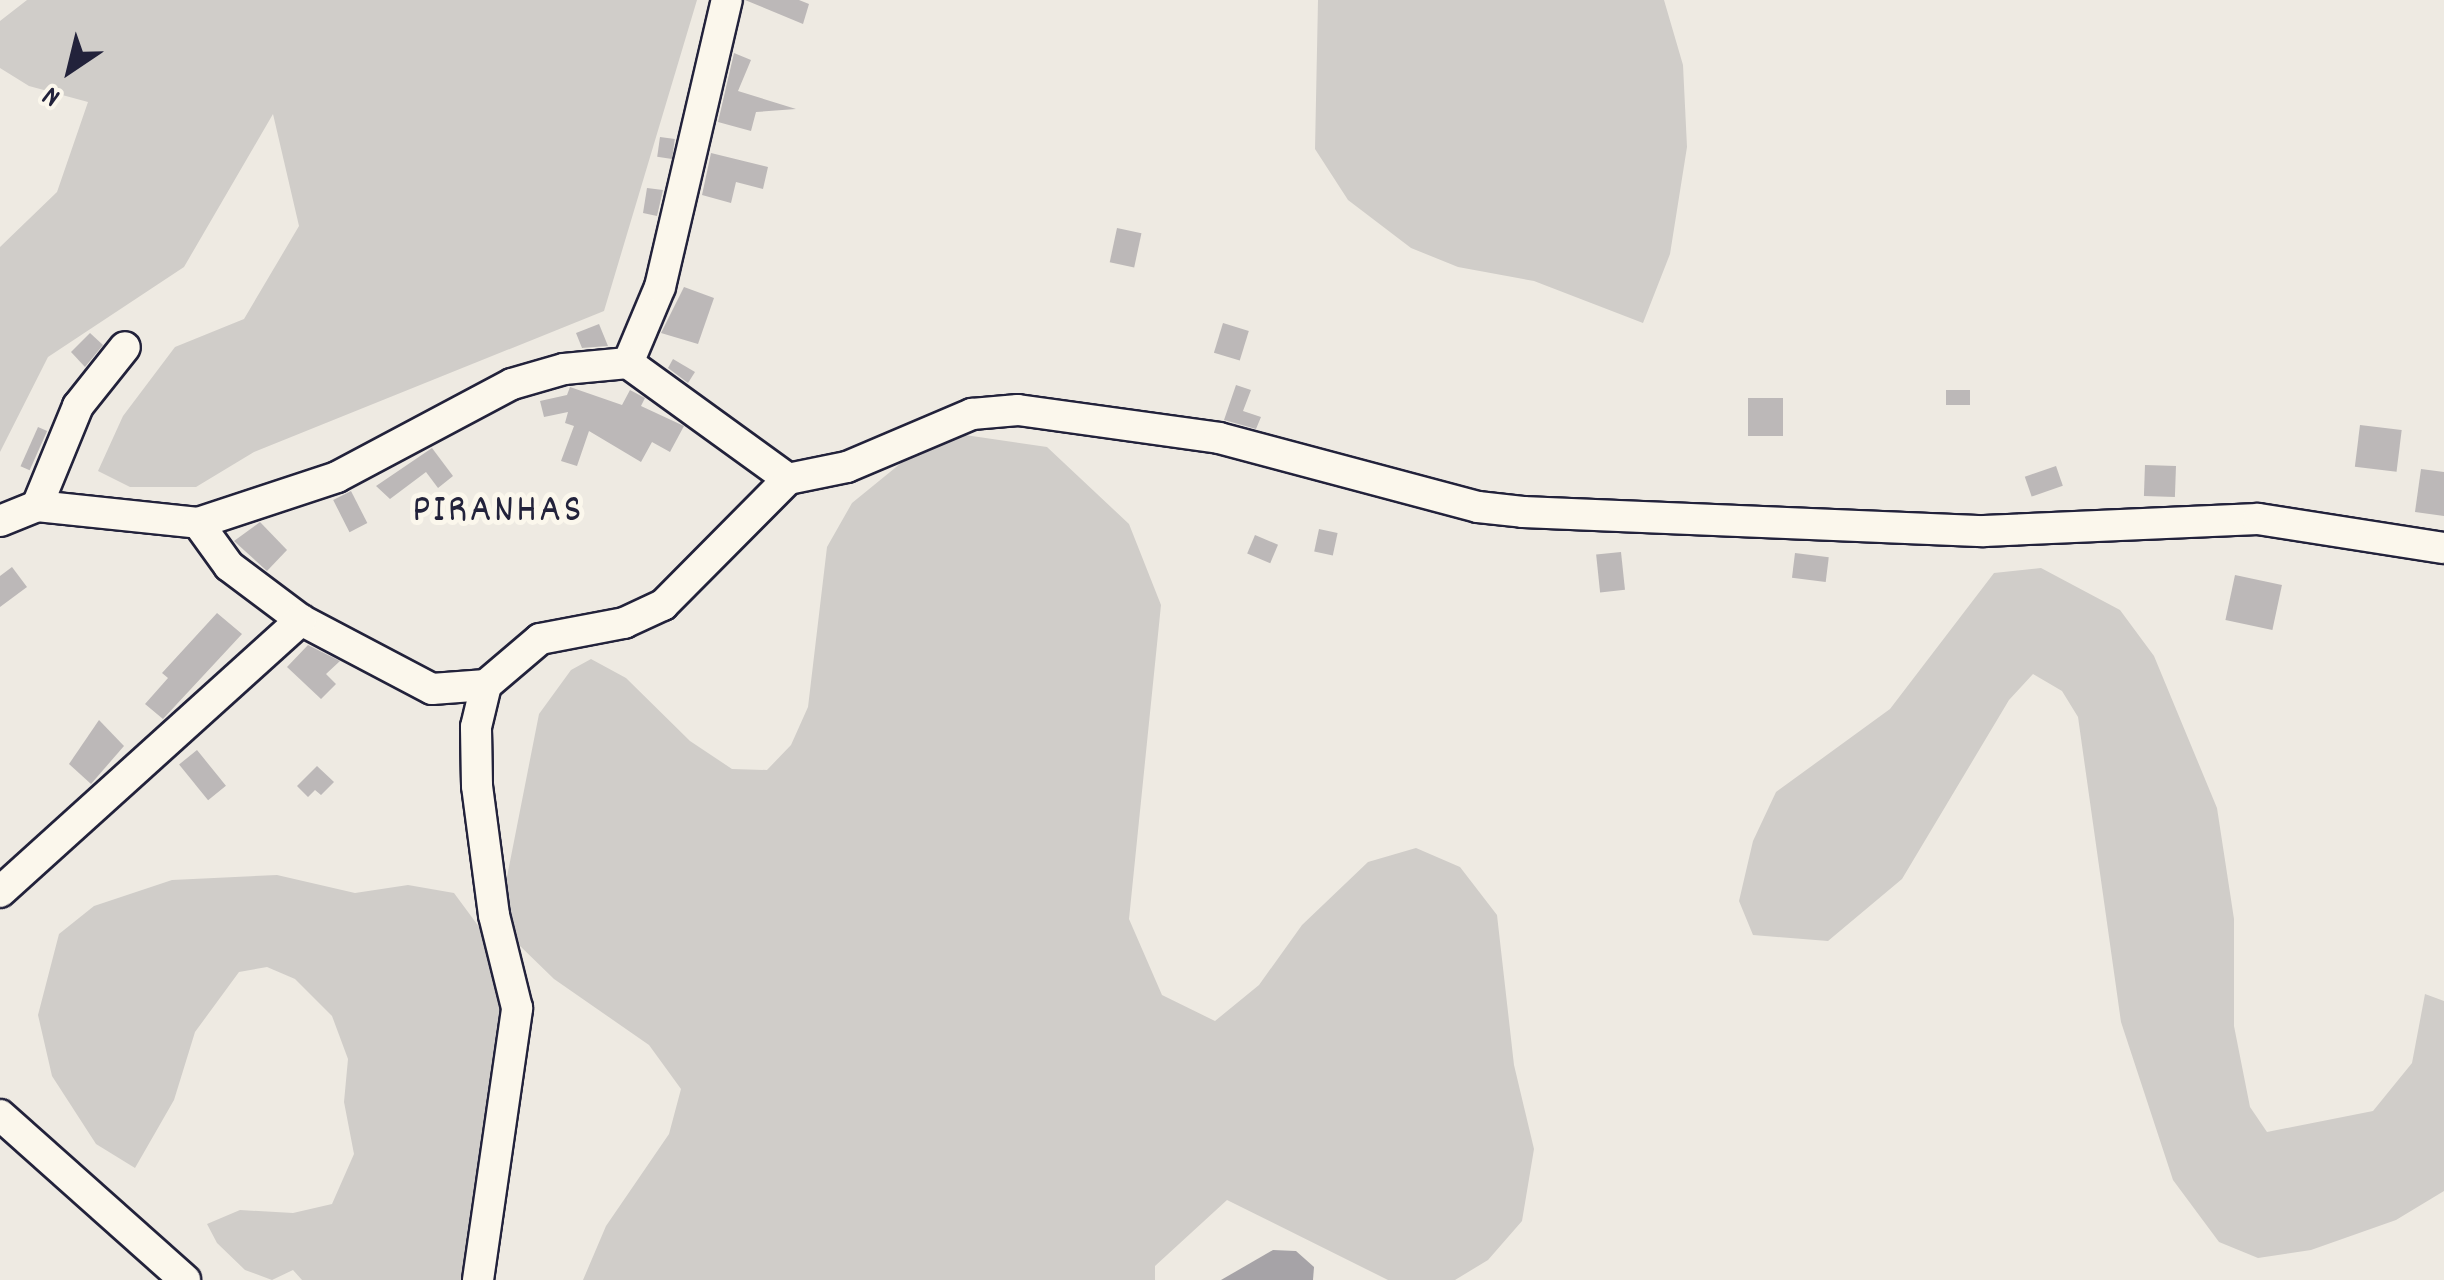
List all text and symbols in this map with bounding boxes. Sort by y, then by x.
north arrow [20,20,120,120]
text: N [36,74,70,115]
district label: PIRANHAS [412,489,584,537]

